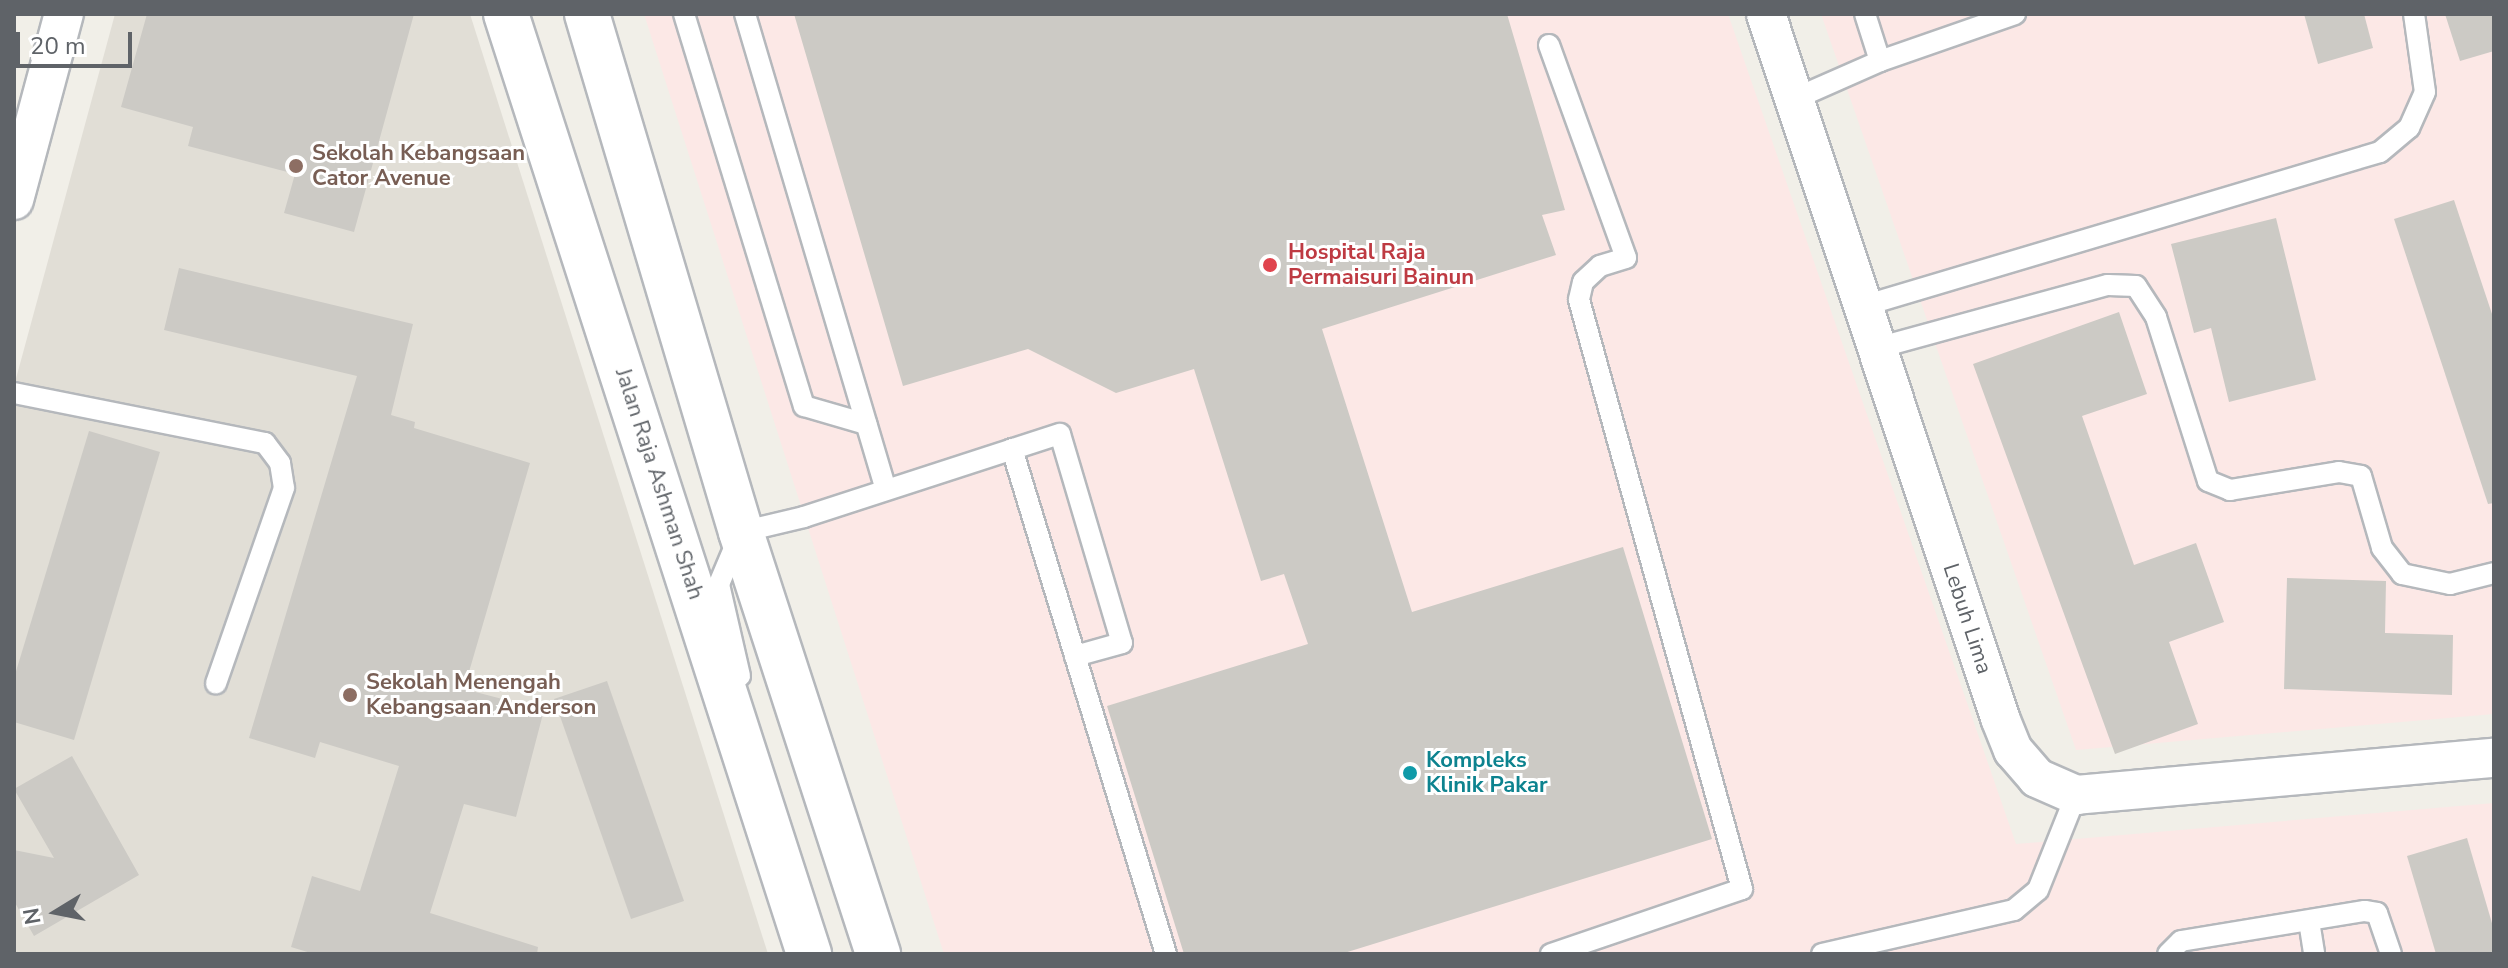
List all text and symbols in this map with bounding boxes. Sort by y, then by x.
scale bar [20,16,136,66]
text: 20 m [30,30,86,62]
place label: Sekolah Kebangsaan Cator Avenue [312,140,525,192]
marker: Sekolah Kebangsaan Cator Avenue [287,157,305,175]
place label: Hospital Raja Permaisuri Bainun [1288,239,1474,290]
marker: Hospital Raja Permaisuri Bainun [1259,254,1281,276]
street label: Jalan Raja Ashman Shah [609,365,709,603]
street label: Lebuh Lima [1937,561,1997,677]
place label: Sekolah Menengah Kebangsaan Anderson [366,669,596,720]
marker: Sekolah Menengah Kebangsaan Anderson [341,686,359,704]
place label: Kompleks Klinik Pakar [1426,747,1548,798]
marker: Kompleks Klinik Pakar [1401,764,1419,782]
north arrow [16,872,96,952]
text: N [16,905,49,927]

